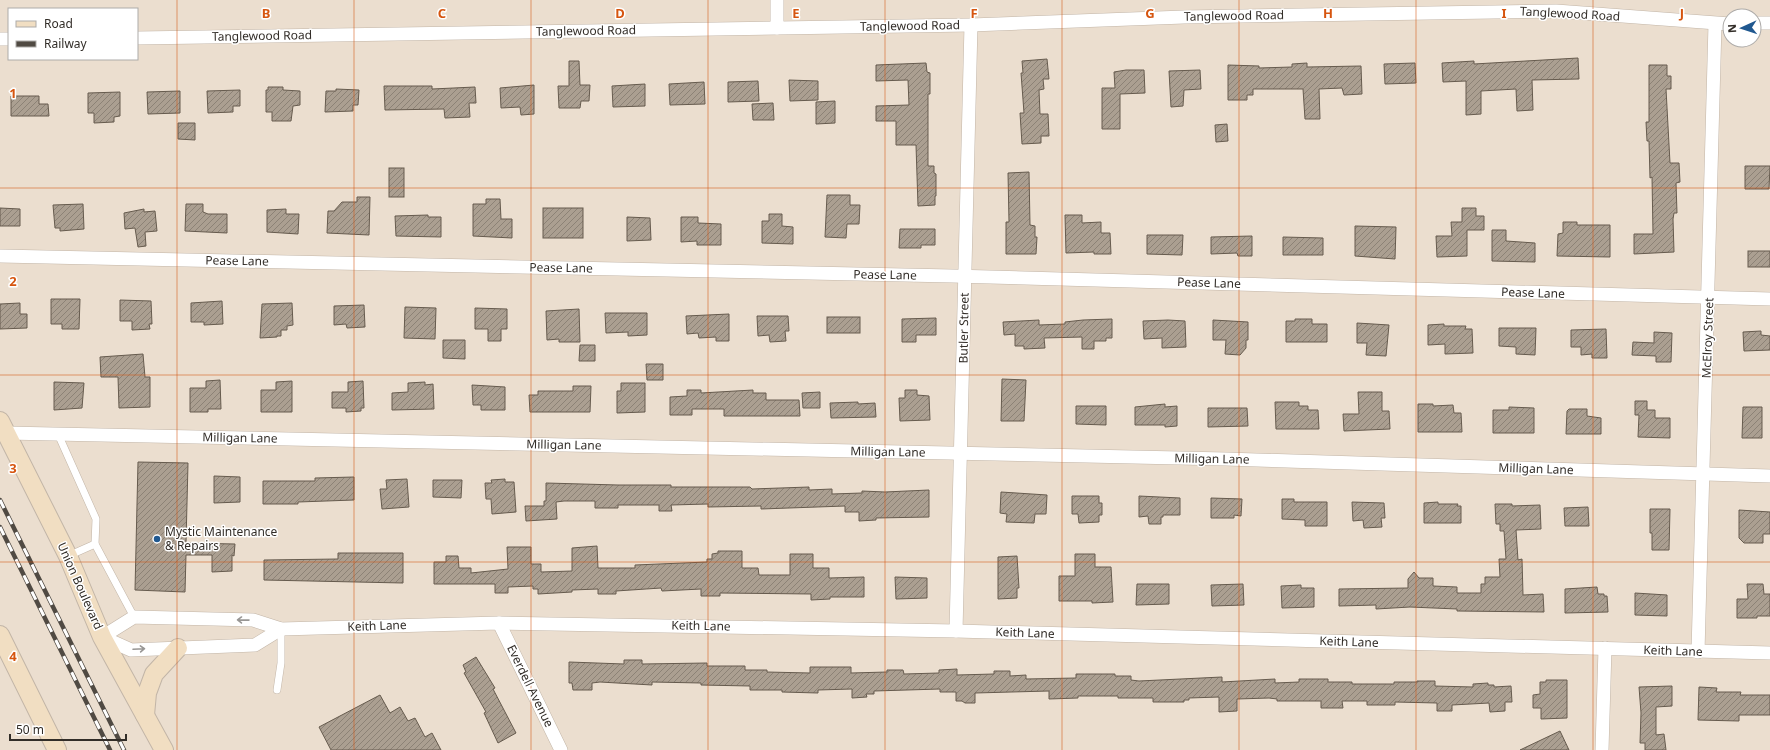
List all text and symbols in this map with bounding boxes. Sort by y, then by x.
street label: Tanglewood Road [1520,2,1620,25]
text: B [262,4,270,22]
text: C [438,4,446,22]
text: D [615,4,625,22]
text: E [792,4,800,22]
text: F [970,4,978,22]
text: G [1145,4,1155,22]
text: H [1323,4,1333,22]
text: I [1501,4,1507,22]
text: J [1679,4,1684,22]
street label: Tanglewood Road [1184,6,1284,25]
legend [8,8,138,60]
north arrow [1722,8,1762,48]
text: Road [44,15,73,32]
street label: Tanglewood Road [860,16,960,35]
street label: Tanglewood Road [536,21,636,40]
text: N [1724,24,1739,33]
street label: Tanglewood Road [212,26,312,45]
text: Railway [44,35,88,52]
text: 1 [9,84,17,102]
street label: Pease Lane [205,251,269,270]
street label: Pease Lane [529,258,593,277]
street label: Pease Lane [853,265,917,284]
text: 2 [9,272,17,290]
street label: Pease Lane [1177,273,1241,292]
street label: Pease Lane [1501,283,1565,302]
street label: Butler Street [954,292,973,364]
street label: McElroy Street [1698,297,1717,379]
street label: Milligan Lane [202,428,278,447]
street label: Milligan Lane [526,435,602,454]
street label: Milligan Lane [850,442,926,461]
street label: Milligan Lane [1174,449,1250,468]
text: 3 [9,459,17,477]
street label: Milligan Lane [1498,459,1574,478]
place label: Mystic Maintenance & Repairs [165,523,278,554]
marker: Mystic Maintenance & Repairs [152,534,162,544]
street label: Union Boulevard [54,539,107,632]
one-way arrow [237,616,250,624]
street label: Keith Lane [347,616,407,635]
street label: Keith Lane [671,616,731,635]
street label: Keith Lane [995,623,1055,642]
street label: Keith Lane [1319,632,1379,651]
street label: Keith Lane [1643,641,1703,660]
street label: Everdell Avenue [503,642,558,730]
one-way arrow [132,646,145,653]
text: 4 [9,647,17,665]
scale bar [10,716,126,742]
text: 50 m [16,721,44,738]

